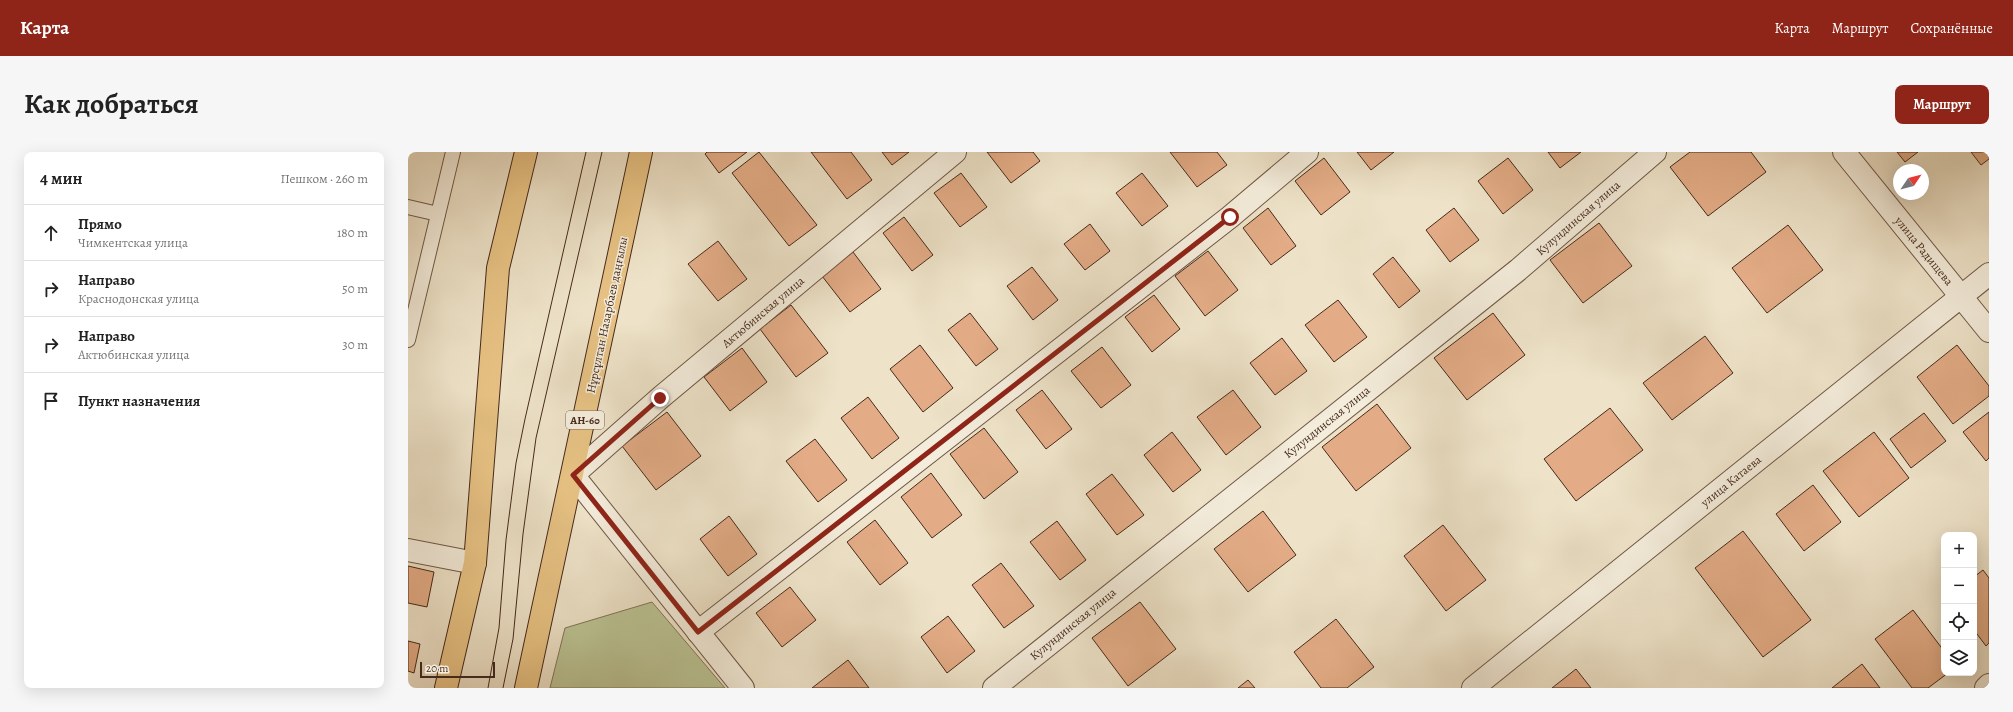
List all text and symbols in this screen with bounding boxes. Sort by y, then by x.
text: Карта [20,15,69,41]
text: Карта [1775,19,1810,38]
text: Маршрут [1832,19,1888,38]
text: Сохранённые [1910,19,1993,38]
text: Как добраться [24,85,199,123]
button: Маршрут [1895,85,1989,124]
north arrow [1893,164,1929,200]
text: 4 мин [40,167,83,190]
text: Пешком · 260 m [280,170,368,187]
street label: Кулундинская улица [1533,177,1624,259]
route start [1221,208,1239,226]
street label: улица Радищева [1891,212,1957,289]
text: Прямо [78,214,122,234]
icon: ahead [40,222,62,244]
text: 180 m [337,224,368,241]
text: Чимкентская улица [78,234,188,251]
street label: Нұрсұлтан Назарбаев даңғылы [583,235,631,395]
text: Направо [78,270,135,290]
street label: Актюбинская улица [718,272,808,352]
icon: right [40,278,62,300]
text: 50 m [342,280,368,297]
text: Краснодонская улица [78,290,199,307]
text: Направо [78,326,135,346]
icon: right [40,334,62,356]
text: 30 m [342,336,368,353]
text: Актюбинская улица [78,346,190,363]
street label: Кулундинская улица [1281,382,1374,462]
route end [651,389,669,407]
icon: arrive [40,390,62,412]
text: Пункт назначения [78,391,200,411]
road number: АН-60 [566,411,604,429]
street label: улица Катаева [1697,451,1765,511]
map controls [1941,532,1977,676]
button: + [1941,532,1977,568]
button: − [1941,568,1977,604]
street label: Кулундинская улица [1027,584,1120,664]
button: locate [1941,604,1977,640]
button: layers [1941,640,1977,676]
scale bar [420,660,495,679]
text: 20 m [426,661,448,676]

